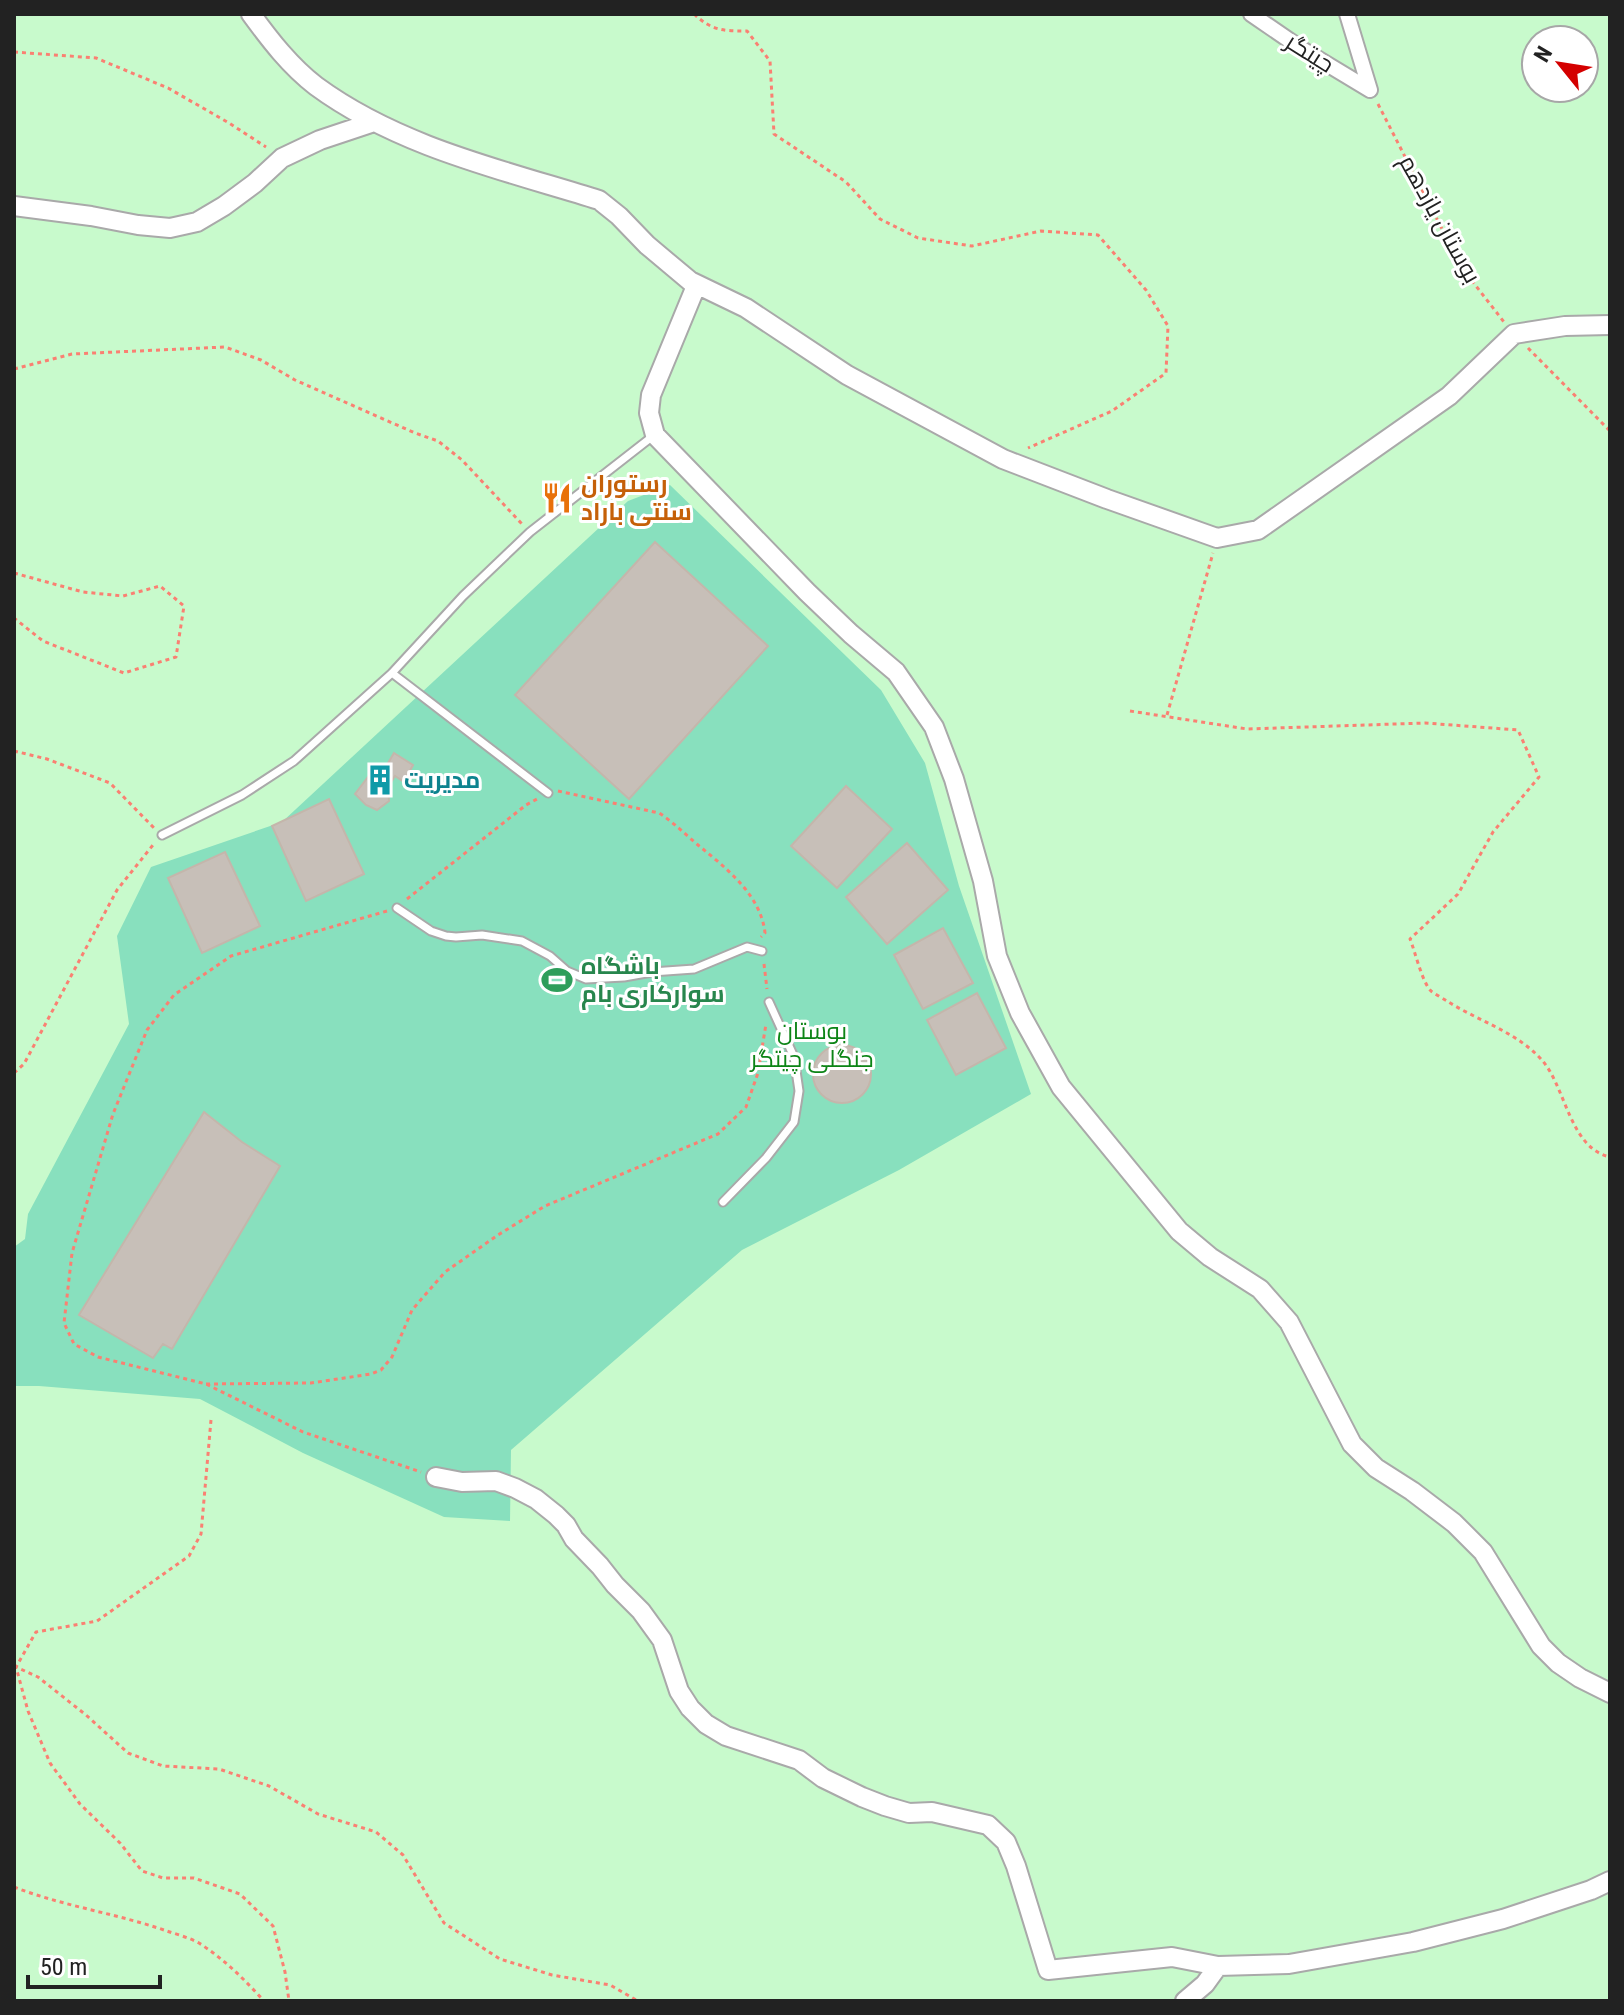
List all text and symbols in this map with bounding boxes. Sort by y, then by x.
north arrow [1520,24,1600,104]
street label: چیتگر [1278,26,1339,80]
text: N [1529,42,1557,66]
street label: بوستان یازدهم [1392,150,1487,289]
place label: رستوران سنتی باراد [581,470,692,526]
restaurant icon: رستوران سنتی باراد [540,481,574,515]
building icon: مدیریت [363,763,397,797]
place label: مدیریت [404,766,480,794]
place label: باشگاه سوارکاری بام [581,952,725,1010]
sports icon: باشگاه سوارکاری بام [540,963,574,997]
park label: بوستان جنگلی چیتگر [748,1017,874,1075]
scale bar [28,1939,160,1989]
text: 50 m [40,1953,87,1981]

